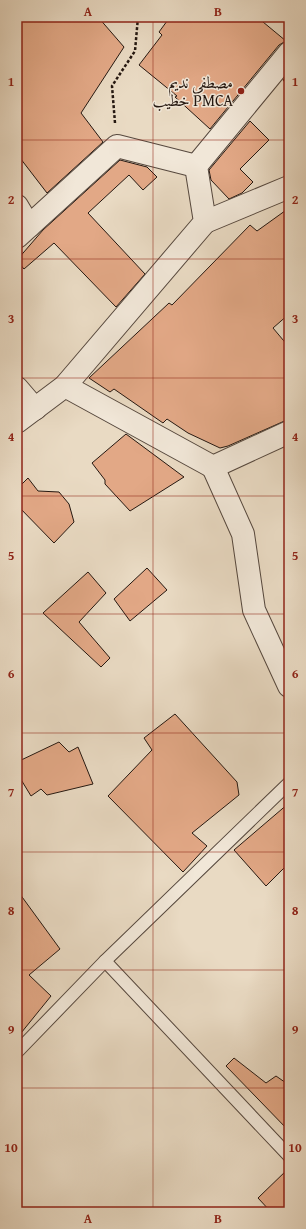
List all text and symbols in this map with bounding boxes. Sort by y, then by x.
text: A [84,2,93,21]
text: B [214,2,222,21]
place label: مصطفى نديم خطيب PMCA [152,70,233,112]
text: 1 [8,72,14,91]
text: 1 [292,72,298,91]
marker: مصطفى نديم خطيب PMCA [236,86,246,96]
text: 2 [8,190,15,209]
text: 2 [292,190,299,209]
text: 3 [8,309,14,328]
text: 3 [292,309,298,328]
text: 4 [8,427,15,446]
text: 4 [292,427,299,446]
text: 5 [8,546,15,565]
text: 5 [292,546,299,565]
text: 6 [8,664,15,683]
text: 6 [292,664,299,683]
text: 7 [8,783,15,802]
text: 7 [292,783,299,802]
text: 8 [8,901,15,920]
text: 8 [292,901,299,920]
text: 9 [8,1020,15,1039]
text: 9 [292,1020,299,1039]
text: 10 [4,1138,18,1157]
text: 10 [288,1138,302,1157]
text: A [84,1209,93,1228]
text: B [214,1209,222,1228]

